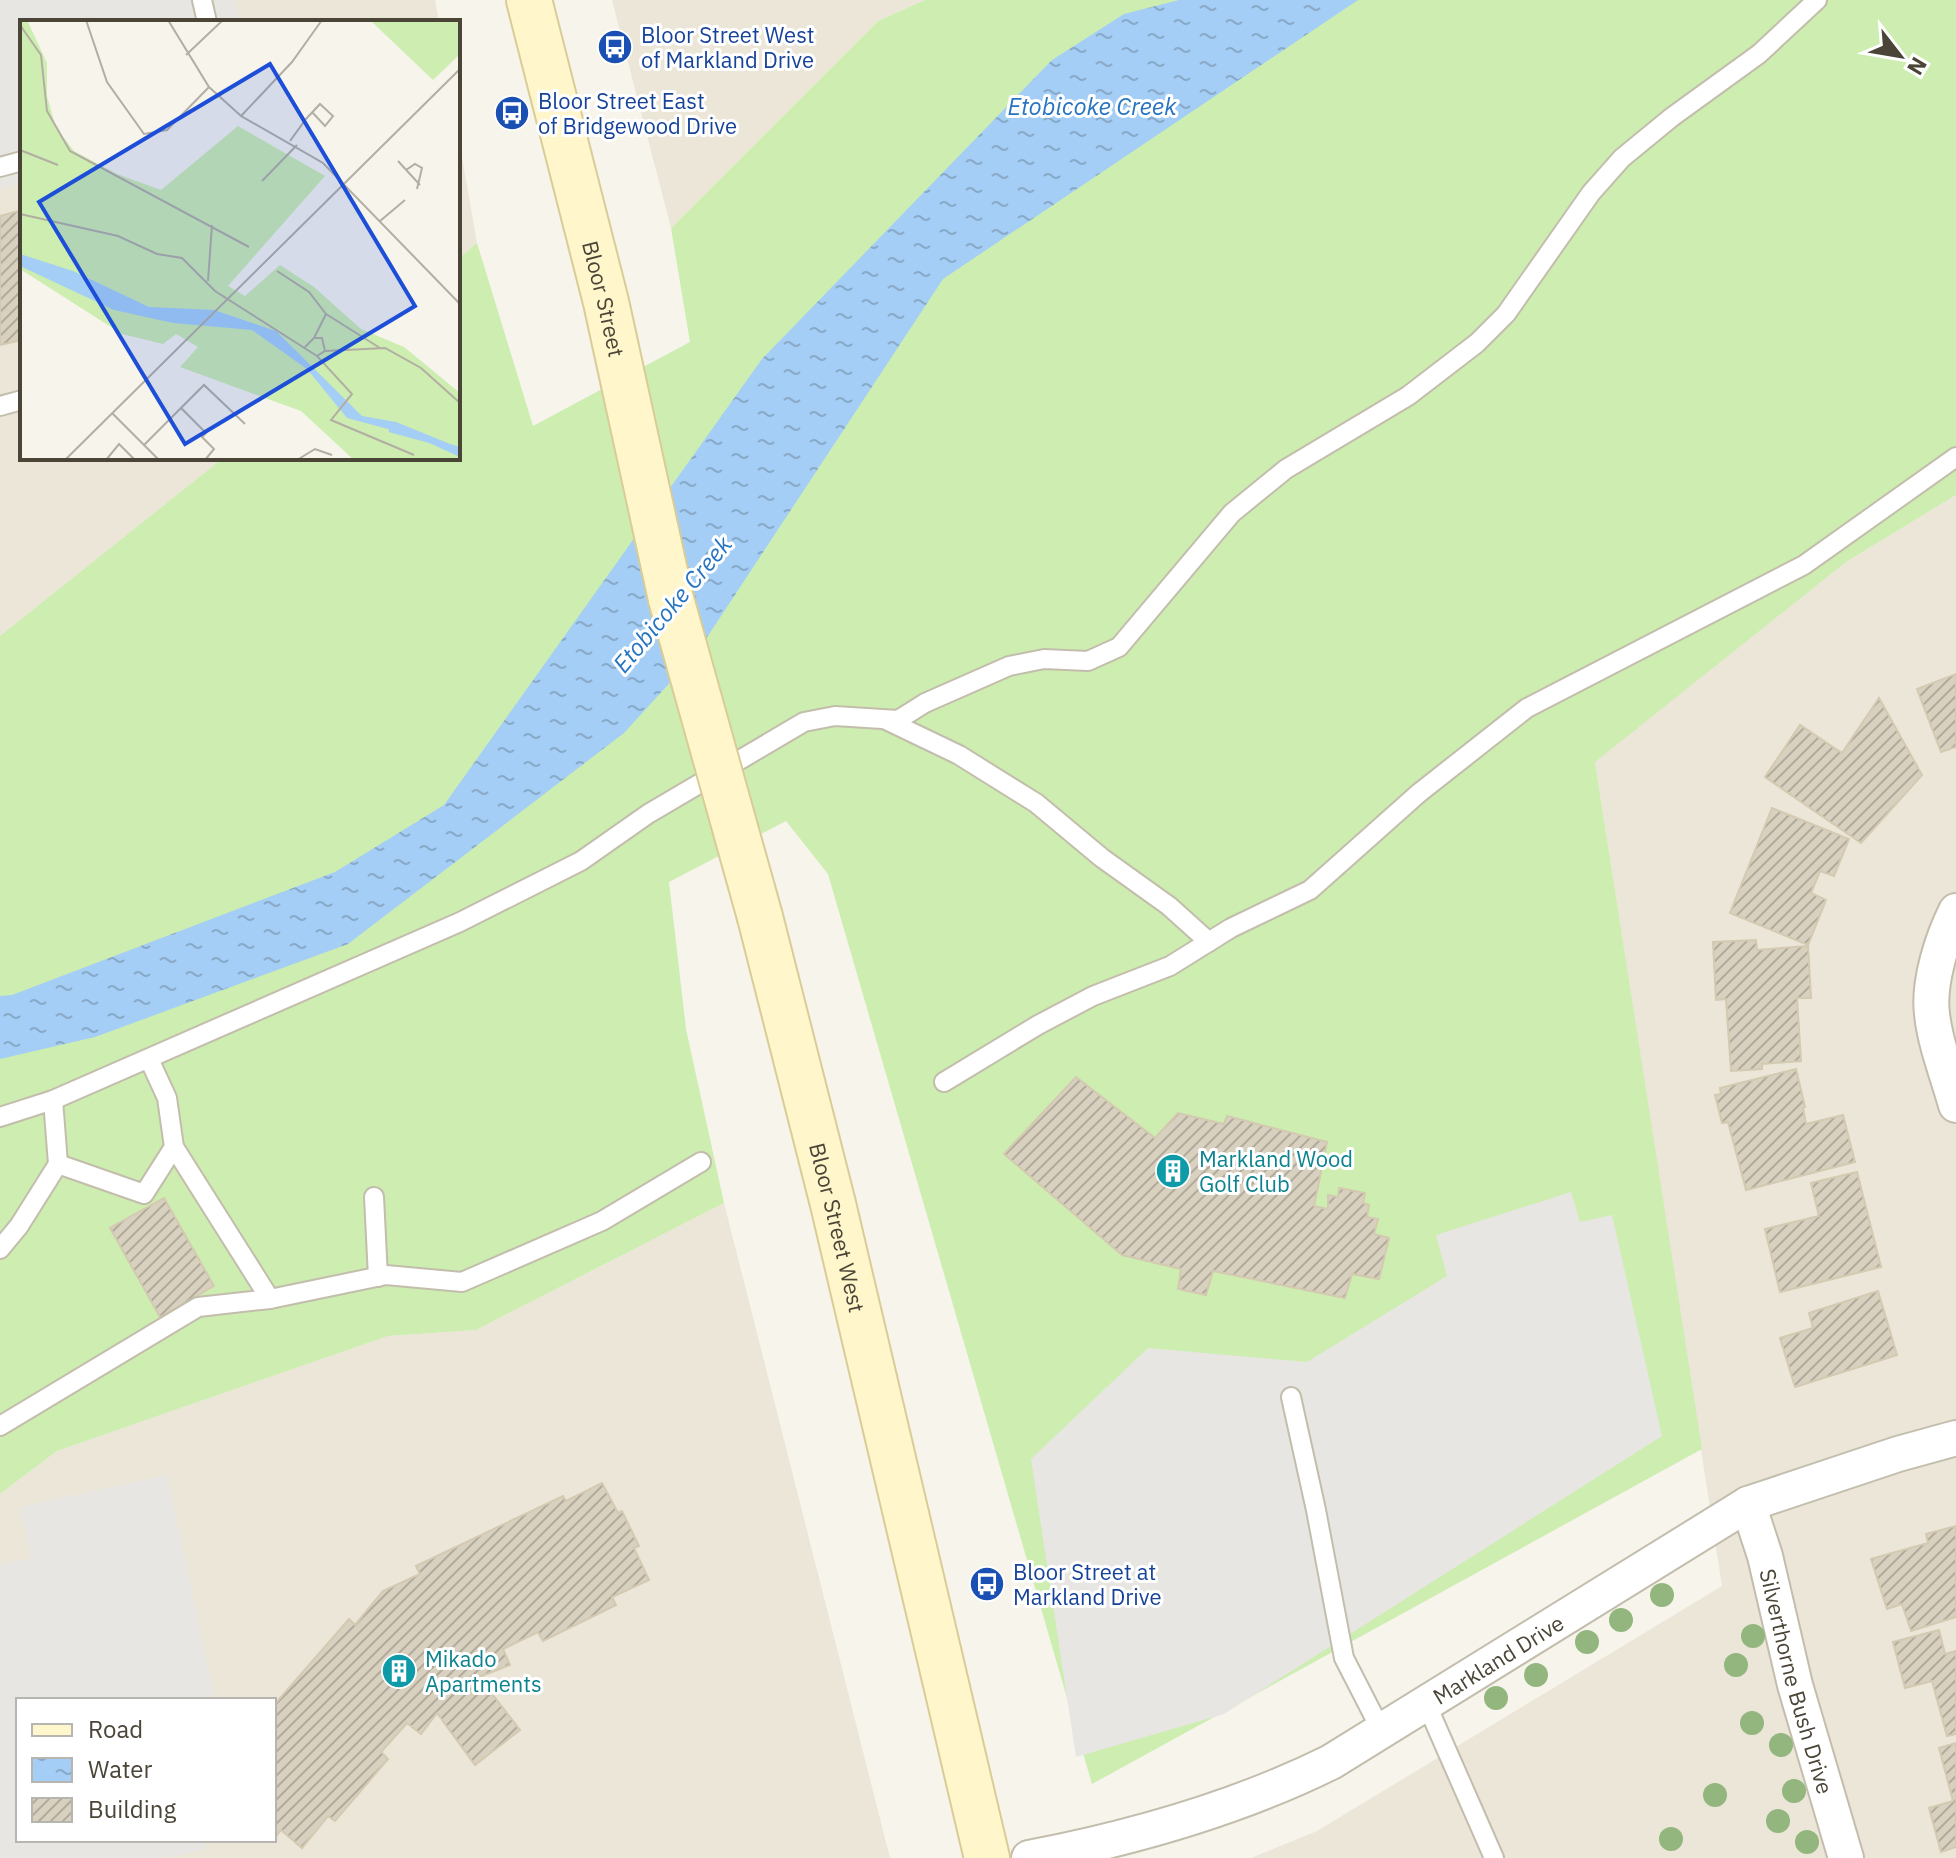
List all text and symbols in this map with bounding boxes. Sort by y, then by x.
north arrow [1860,16,1940,96]
inset map [20,20,460,460]
place label: Bloor Street West of Markland Drive [641,20,814,74]
bus stop icon: Bloor Street West of Markland Drive [596,28,634,66]
text: N [1901,52,1934,81]
place label: Bloor Street East of Bridgewood Drive [538,86,737,140]
water label: Etobicoke Creek [1007,90,1177,122]
bus stop icon: Bloor Street East of Bridgewood Drive [493,94,531,132]
street label: Bloor Street [576,237,632,359]
water label: Etobicoke Creek [605,529,739,679]
street label: Bloor Street West [803,1139,872,1315]
place label: Markland Wood Golf Club [1199,1144,1353,1198]
building icon: Markland Wood Golf Club [1154,1152,1192,1190]
place label: Bloor Street at Markland Drive [1013,1557,1162,1611]
bus stop icon: Bloor Street at Markland Drive [968,1565,1006,1603]
street label: Silverthorne Bush Drive [1754,1566,1841,1797]
street label: Markland Drive [1427,1607,1569,1710]
place label: Mikado Apartments [425,1644,542,1698]
building icon: Mikado Apartments [380,1652,418,1690]
legend [16,1698,276,1842]
text: Road [88,1713,143,1745]
text: Water [88,1753,152,1785]
text: Building [88,1793,176,1825]

